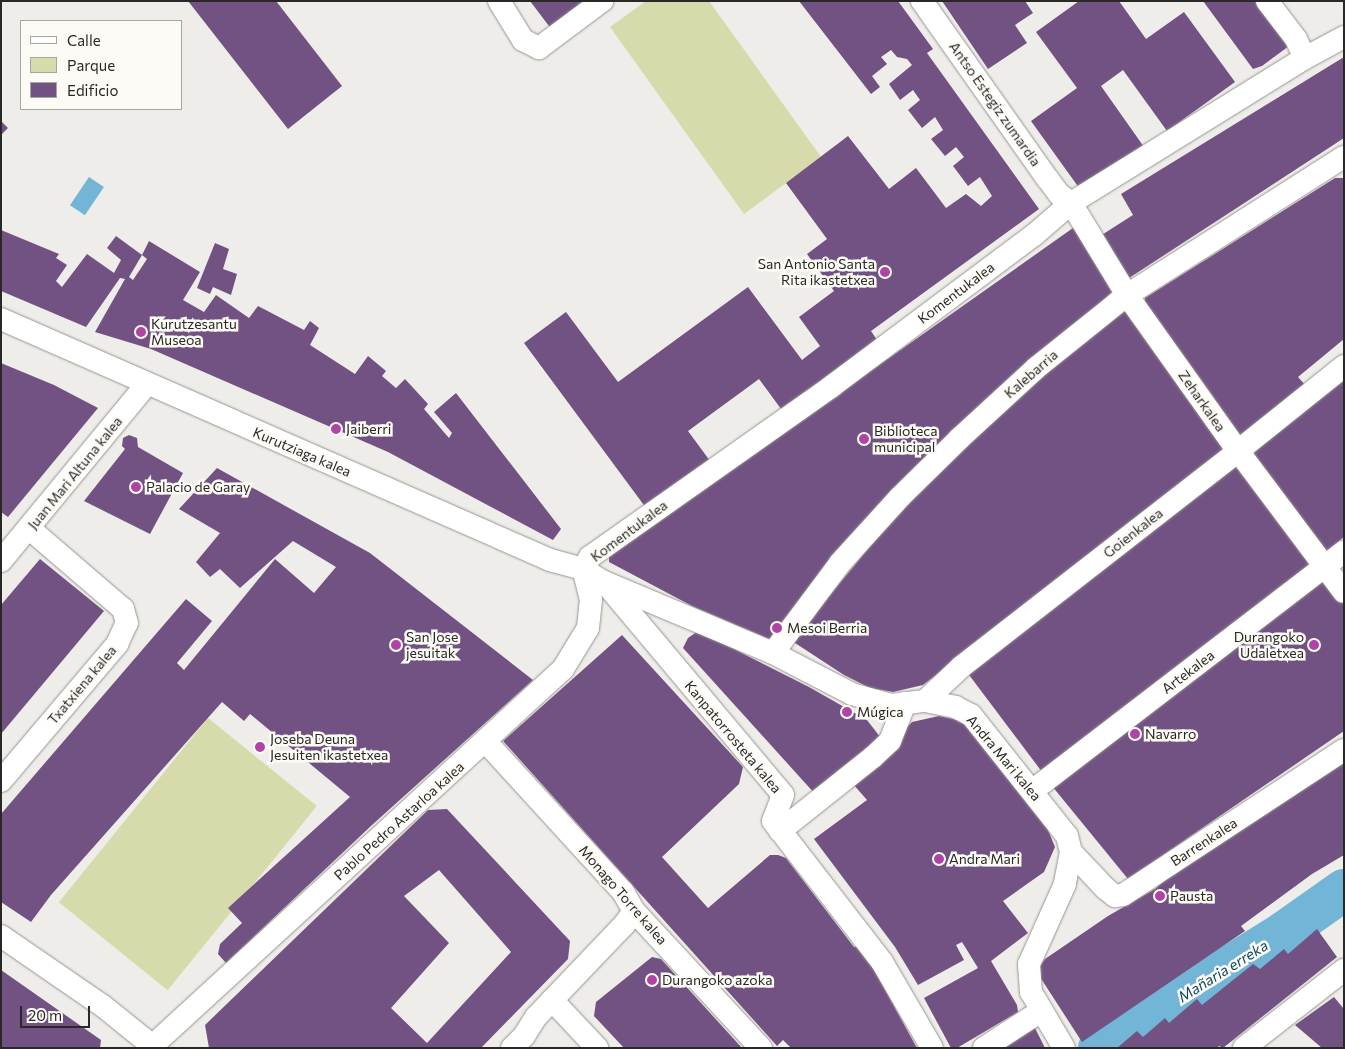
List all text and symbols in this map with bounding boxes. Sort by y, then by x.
legend [20,20,182,110]
text: Calle [67,31,101,49]
street label: Antso Estegiz zumardia [946,39,1044,169]
text: Parque [67,56,115,74]
text: Edificio [67,81,118,99]
place label: San Antonio Santa Rita ikastetxea [758,256,875,288]
street label: Komentukalea [914,259,998,327]
marker: San Antonio Santa Rita ikastetxea [879,266,891,278]
place label: Kurutzesantu Museoa [151,316,237,348]
marker: Kurutzesantu Museoa [135,326,147,338]
street label: Kalebarria [1001,346,1061,402]
street label: Zeharkalea [1175,367,1229,435]
street label: Juan Mari Altuna kalea [24,413,126,533]
place label: Jaiberri [346,421,391,437]
marker: Jaiberri [330,423,342,435]
place label: Biblioteca municipal [874,423,938,456]
street label: Kurutziaga kalea [251,424,353,480]
marker: Biblioteca municipal [858,433,870,445]
place label: Palacio de Garay [146,479,250,495]
marker: Palacio de Garay [130,481,142,493]
street label: Komentukalea [587,497,671,565]
street label: Goienkalea [1100,505,1166,561]
place label: Mesoi Berria [787,620,867,636]
marker: Mesoi Berria [771,622,783,634]
place label: San Jose jesuitak [406,629,458,662]
place label: Durangoko Udaletxea [1234,629,1304,662]
marker: San Jose jesuitak [390,639,402,651]
marker: Durangoko Udaletxea [1308,639,1320,651]
street label: Txatxiena kalea [44,642,120,728]
street label: Artekalea [1158,647,1218,697]
street label: Kanpatorrosteta kalea [681,677,785,797]
place label: Múgica [857,704,904,720]
marker: Múgica [841,706,853,718]
street label: Andra Mari kalea [963,712,1045,804]
place label: Navarro [1145,726,1196,742]
marker: Navarro [1129,728,1141,740]
place label: Joseba Deuna Jesuiten ikastetxea [270,731,388,764]
marker: Joseba Deuna Jesuiten ikastetxea [254,741,266,753]
street label: Pablo Pedro Astarloa kalea [331,758,467,884]
street label: Barrenkalea [1168,814,1240,870]
street label: Monago Torre kalea [575,842,671,948]
place label: Andra Mari [949,851,1020,867]
marker: Andra Mari [933,853,945,865]
place label: Pausta [1170,888,1213,904]
marker: Pausta [1154,890,1166,902]
water label: Mañaria erreka [1175,936,1271,1006]
place label: Durangoko azoka [662,972,773,988]
marker: Durangoko azoka [646,974,658,986]
scale bar [22,996,92,1028]
text: 20 m [28,1006,62,1024]

